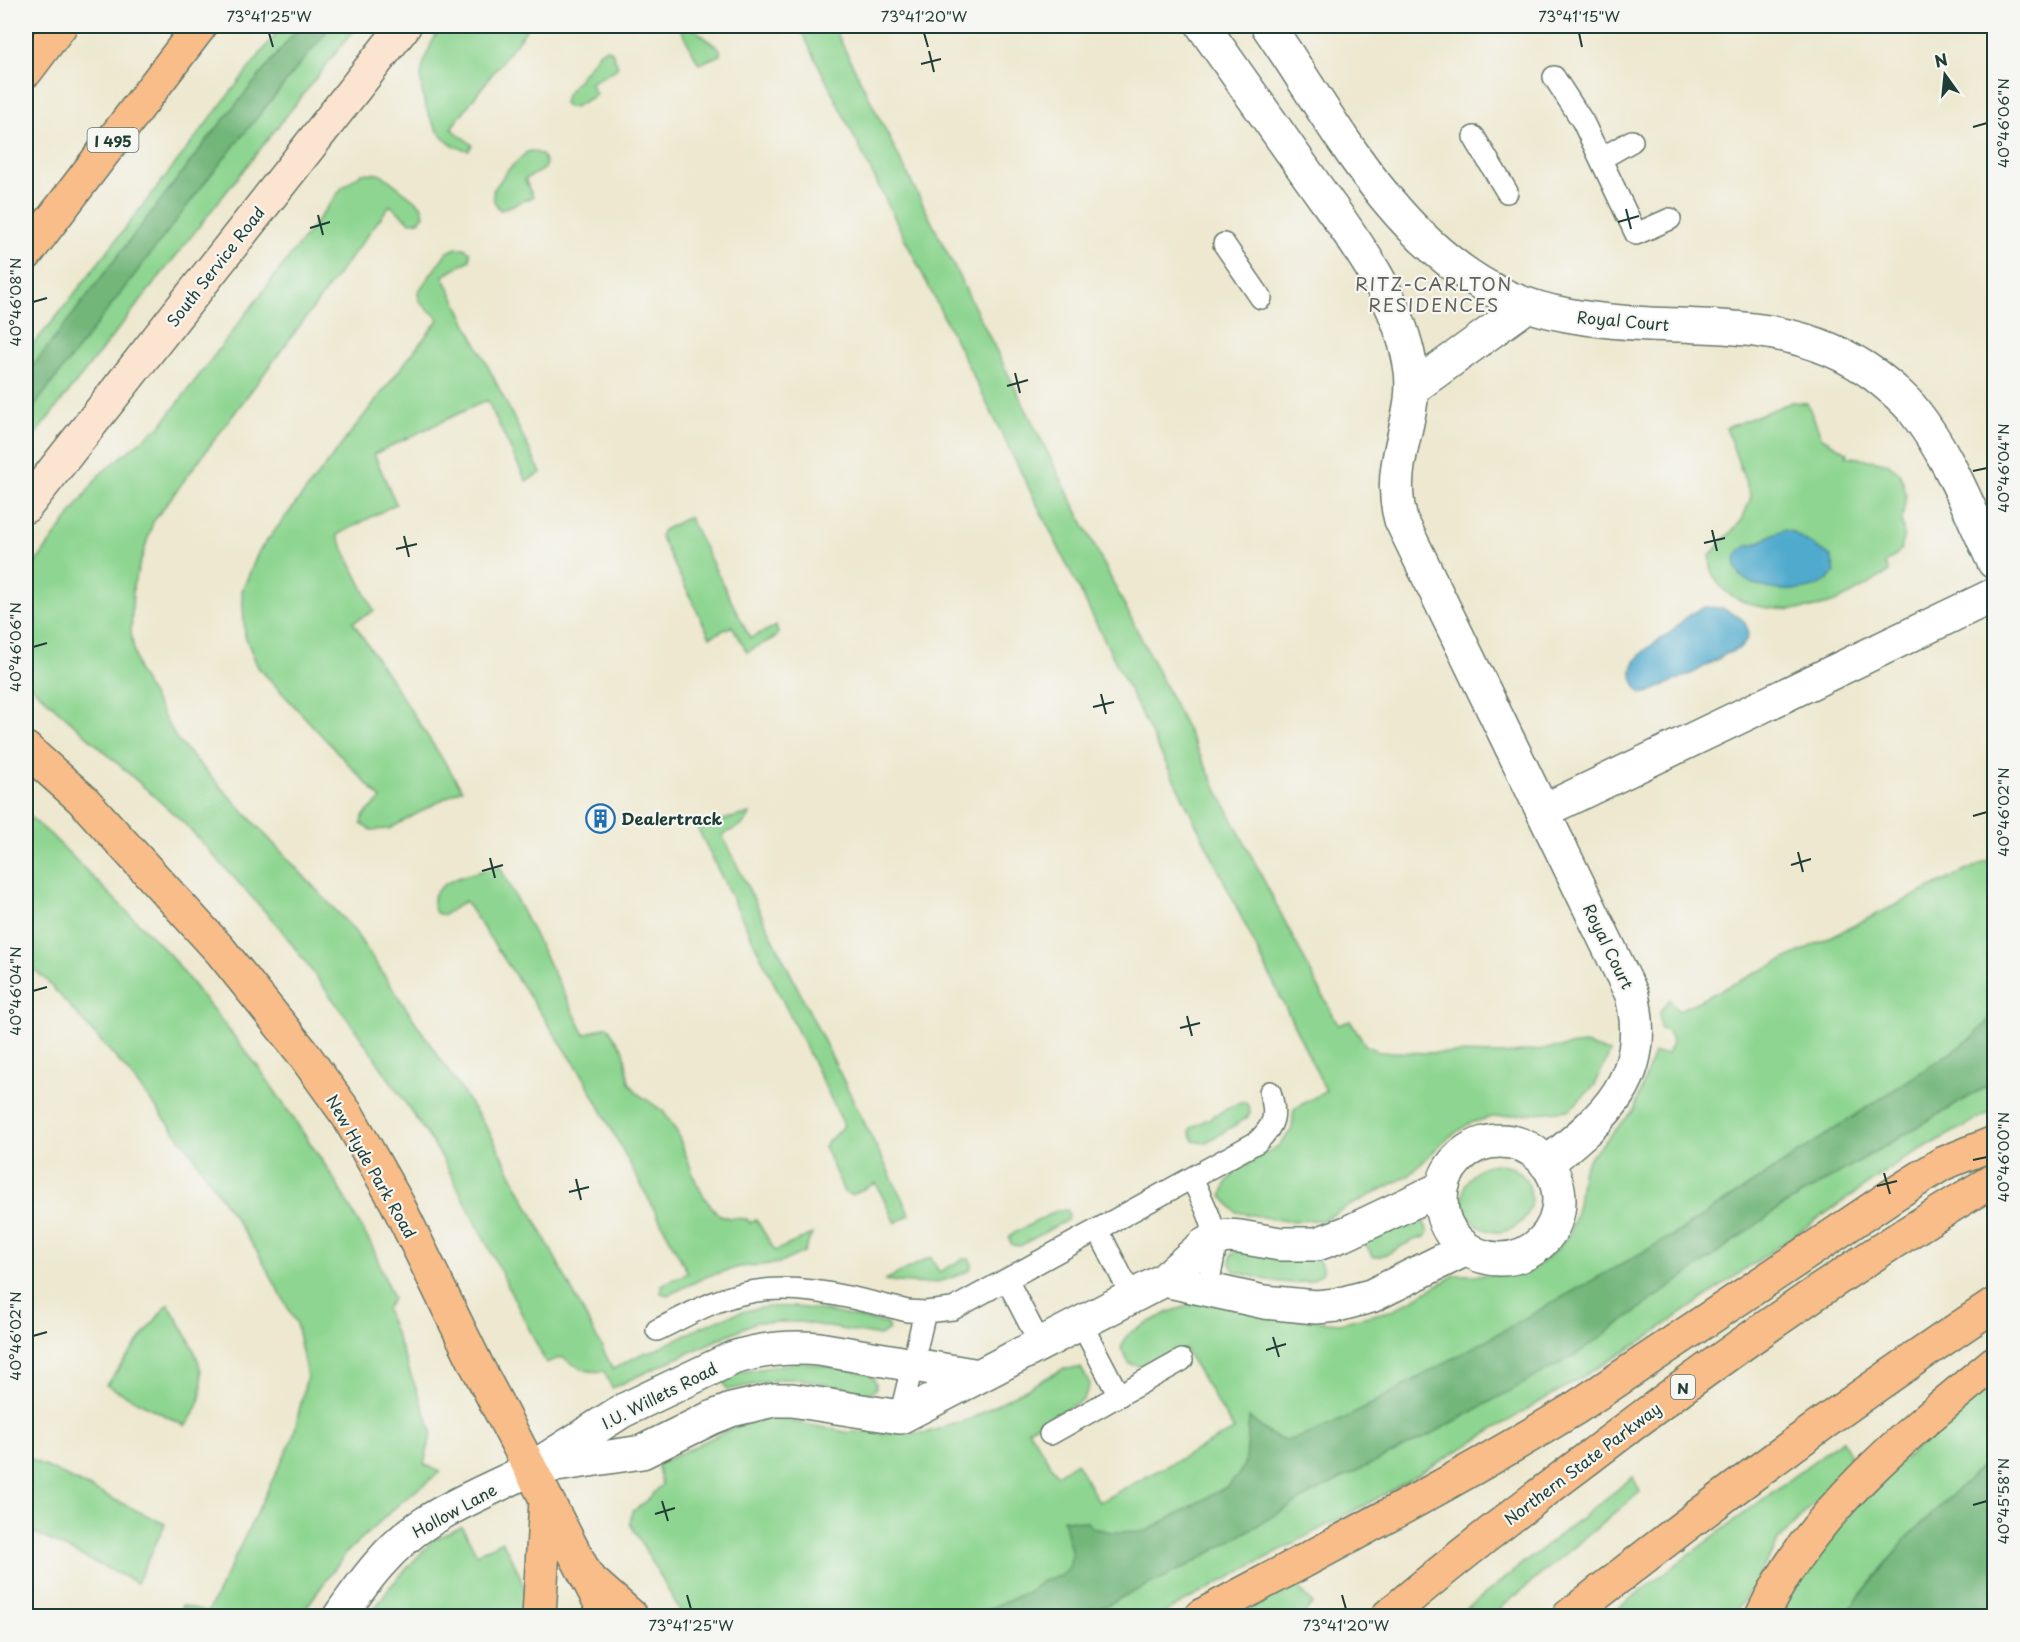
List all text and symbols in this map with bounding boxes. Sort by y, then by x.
text: 73°41'25"W [226,4,312,27]
text: 73°41'20"W [881,4,968,27]
text: 73°41'15"W [1538,4,1620,27]
north arrow [1915,45,1975,105]
text: N [1932,46,1950,73]
text: 40°46'06"N [1991,78,2014,168]
road number: I 495 [88,128,138,152]
street label: South Service Road [160,201,270,331]
text: 40°46'08"N [3,257,26,347]
district label: RITZ-CARLTON RESIDENCES [1355,270,1513,318]
street label: Royal Court [1576,304,1671,336]
text: 40°46'04"N [1991,423,2014,513]
text: 40°46'06"N [3,602,26,692]
text: 40°46'02"N [1991,767,2014,857]
building icon: Dealertrack [584,802,616,834]
place label: Dealertrack [621,806,722,830]
street label: Royal Court [1578,899,1640,993]
text: 40°46'04"N [3,946,26,1036]
street label: New Hyde Park Road [321,1090,423,1242]
text: 40°46'00"N [1991,1112,2014,1202]
text: 40°46'02"N [3,1291,26,1381]
street label: I.U. Willets Road [597,1356,721,1434]
road number: N [1671,1375,1695,1399]
street label: Northern State Parkway [1499,1396,1665,1530]
text: 40°45'58"N [1991,1458,2014,1544]
street label: Hollow Lane [407,1477,501,1543]
text: 73°41'25"W [648,1613,734,1636]
text: 73°41'20"W [1303,1613,1390,1636]

